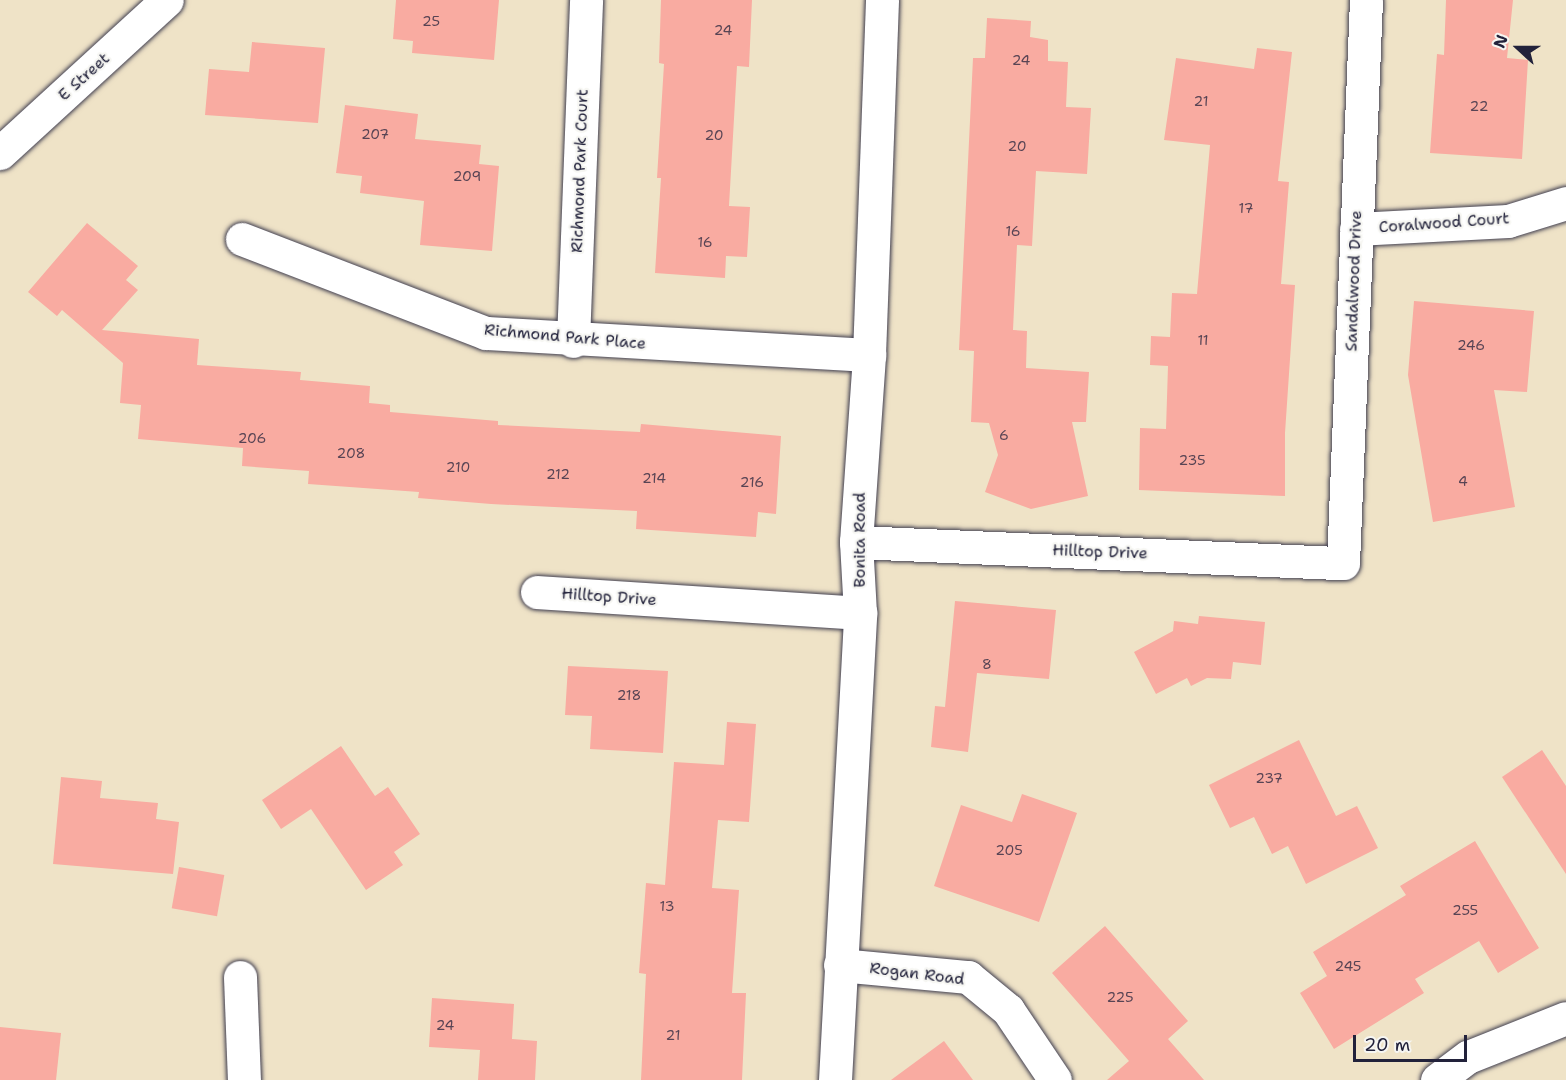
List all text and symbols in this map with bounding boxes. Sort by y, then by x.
house number: 25 [422,13,440,29]
north arrow [1488,18,1548,78]
house number: 24 [714,22,732,38]
text: N [1489,32,1513,51]
street label: E Street [54,49,114,105]
house number: 24 [1012,52,1030,68]
street label: Richmond Park Court [568,89,592,253]
house number: 21 [1194,93,1208,109]
house number: 22 [1470,98,1488,114]
house number: 207 [361,126,389,142]
house number: 20 [704,127,724,143]
house number: 20 [1007,138,1027,154]
house number: 209 [453,168,481,184]
house number: 17 [1239,200,1253,216]
street label: Coralwood Court [1378,209,1510,237]
street label: Sandalwood Drive [1342,210,1366,352]
house number: 16 [1005,223,1021,239]
house number: 16 [697,234,713,250]
street label: Richmond Park Place [483,320,647,354]
house number: 11 [1197,332,1209,348]
house number: 246 [1457,337,1485,353]
house number: 6 [999,427,1009,443]
house number: 206 [238,430,266,446]
house number: 208 [337,445,365,461]
house number: 235 [1178,452,1206,468]
house number: 210 [446,459,470,475]
house number: 212 [546,466,570,482]
house number: 214 [642,470,666,486]
house number: 4 [1458,473,1468,489]
house number: 216 [740,474,764,490]
street label: Bonita Road [850,492,870,588]
street label: Hilltop Drive [1052,541,1148,563]
street label: Hilltop Drive [561,584,657,610]
house number: 8 [982,656,992,672]
house number: 218 [617,687,641,703]
house number: 237 [1255,770,1283,786]
house number: 205 [995,842,1023,858]
house number: 13 [660,898,674,914]
house number: 255 [1452,902,1478,918]
house number: 245 [1335,958,1361,974]
street label: Rogan Road [868,959,966,989]
house number: 225 [1106,989,1134,1005]
house number: 24 [436,1017,454,1033]
scale bar [1356,1023,1470,1061]
house number: 21 [666,1027,680,1043]
text: 20 m [1364,1033,1410,1057]

